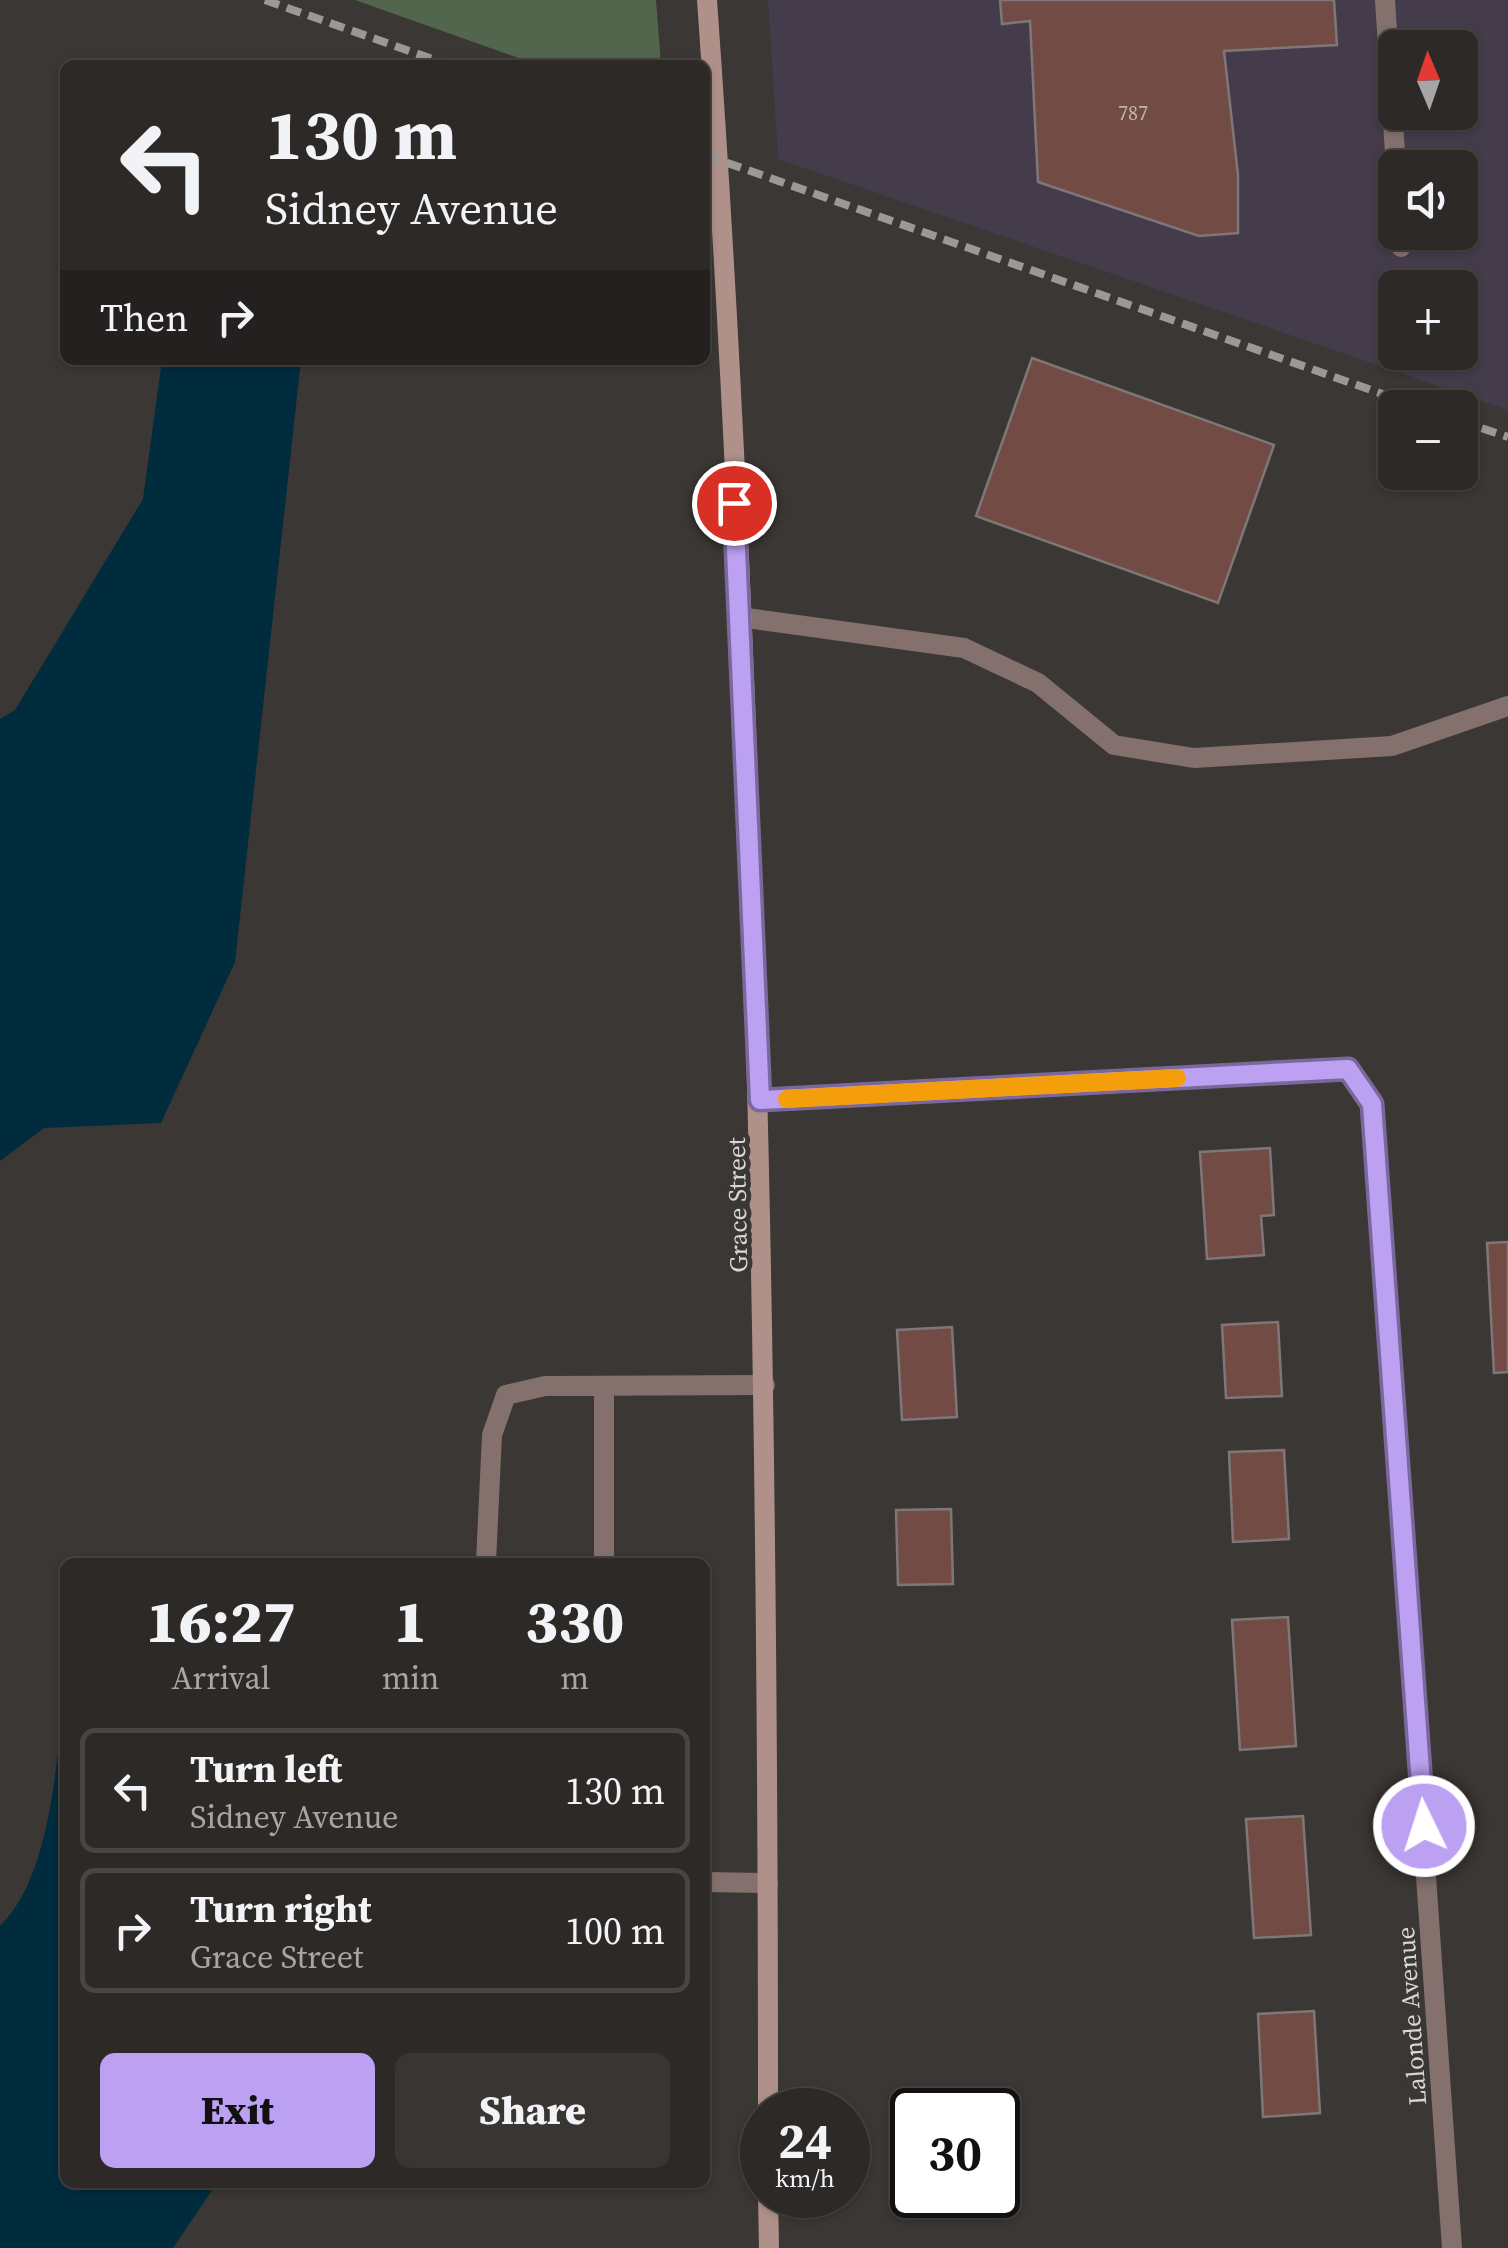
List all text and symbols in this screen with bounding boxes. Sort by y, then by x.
north arrow [1378,30,1478,130]
map controls [1378,30,1478,490]
text: 130 m [265,86,457,182]
house number: 787 [1118,99,1148,127]
icon: left [100,100,230,230]
button: sound [1378,150,1478,250]
text: Sidney Avenue [265,177,558,239]
button: + [1378,270,1478,370]
icon: right [208,290,263,345]
text: Then [100,292,188,344]
button: − [1378,390,1478,490]
pin [692,461,777,546]
icon: arrive [707,476,762,531]
street label: Grace Street [719,1136,755,1273]
text: 16:27 [146,1580,296,1662]
text: 1 [394,1580,427,1662]
text: 330 [525,1580,624,1662]
text: Arrival [171,1656,270,1700]
text: min [382,1656,439,1700]
text: m [560,1656,589,1700]
text: Turn left [190,1743,342,1795]
icon: left [105,1763,160,1818]
text: 130 m [565,1765,665,1817]
position arrow [1372,1774,1476,1878]
text: Sidney Avenue [190,1795,398,1839]
text: Turn right [190,1883,372,1935]
icon: right [105,1903,160,1958]
text: 100 m [565,1905,665,1957]
street label: Lalonde Avenue [1388,1926,1434,2106]
text: Grace Street [190,1935,363,1979]
button: Exit [100,2053,375,2168]
button: Share [395,2053,670,2168]
speed limit sign: 30 [890,2088,1020,2218]
text: 24 [778,2106,832,2175]
text: km/h [775,2161,835,2195]

